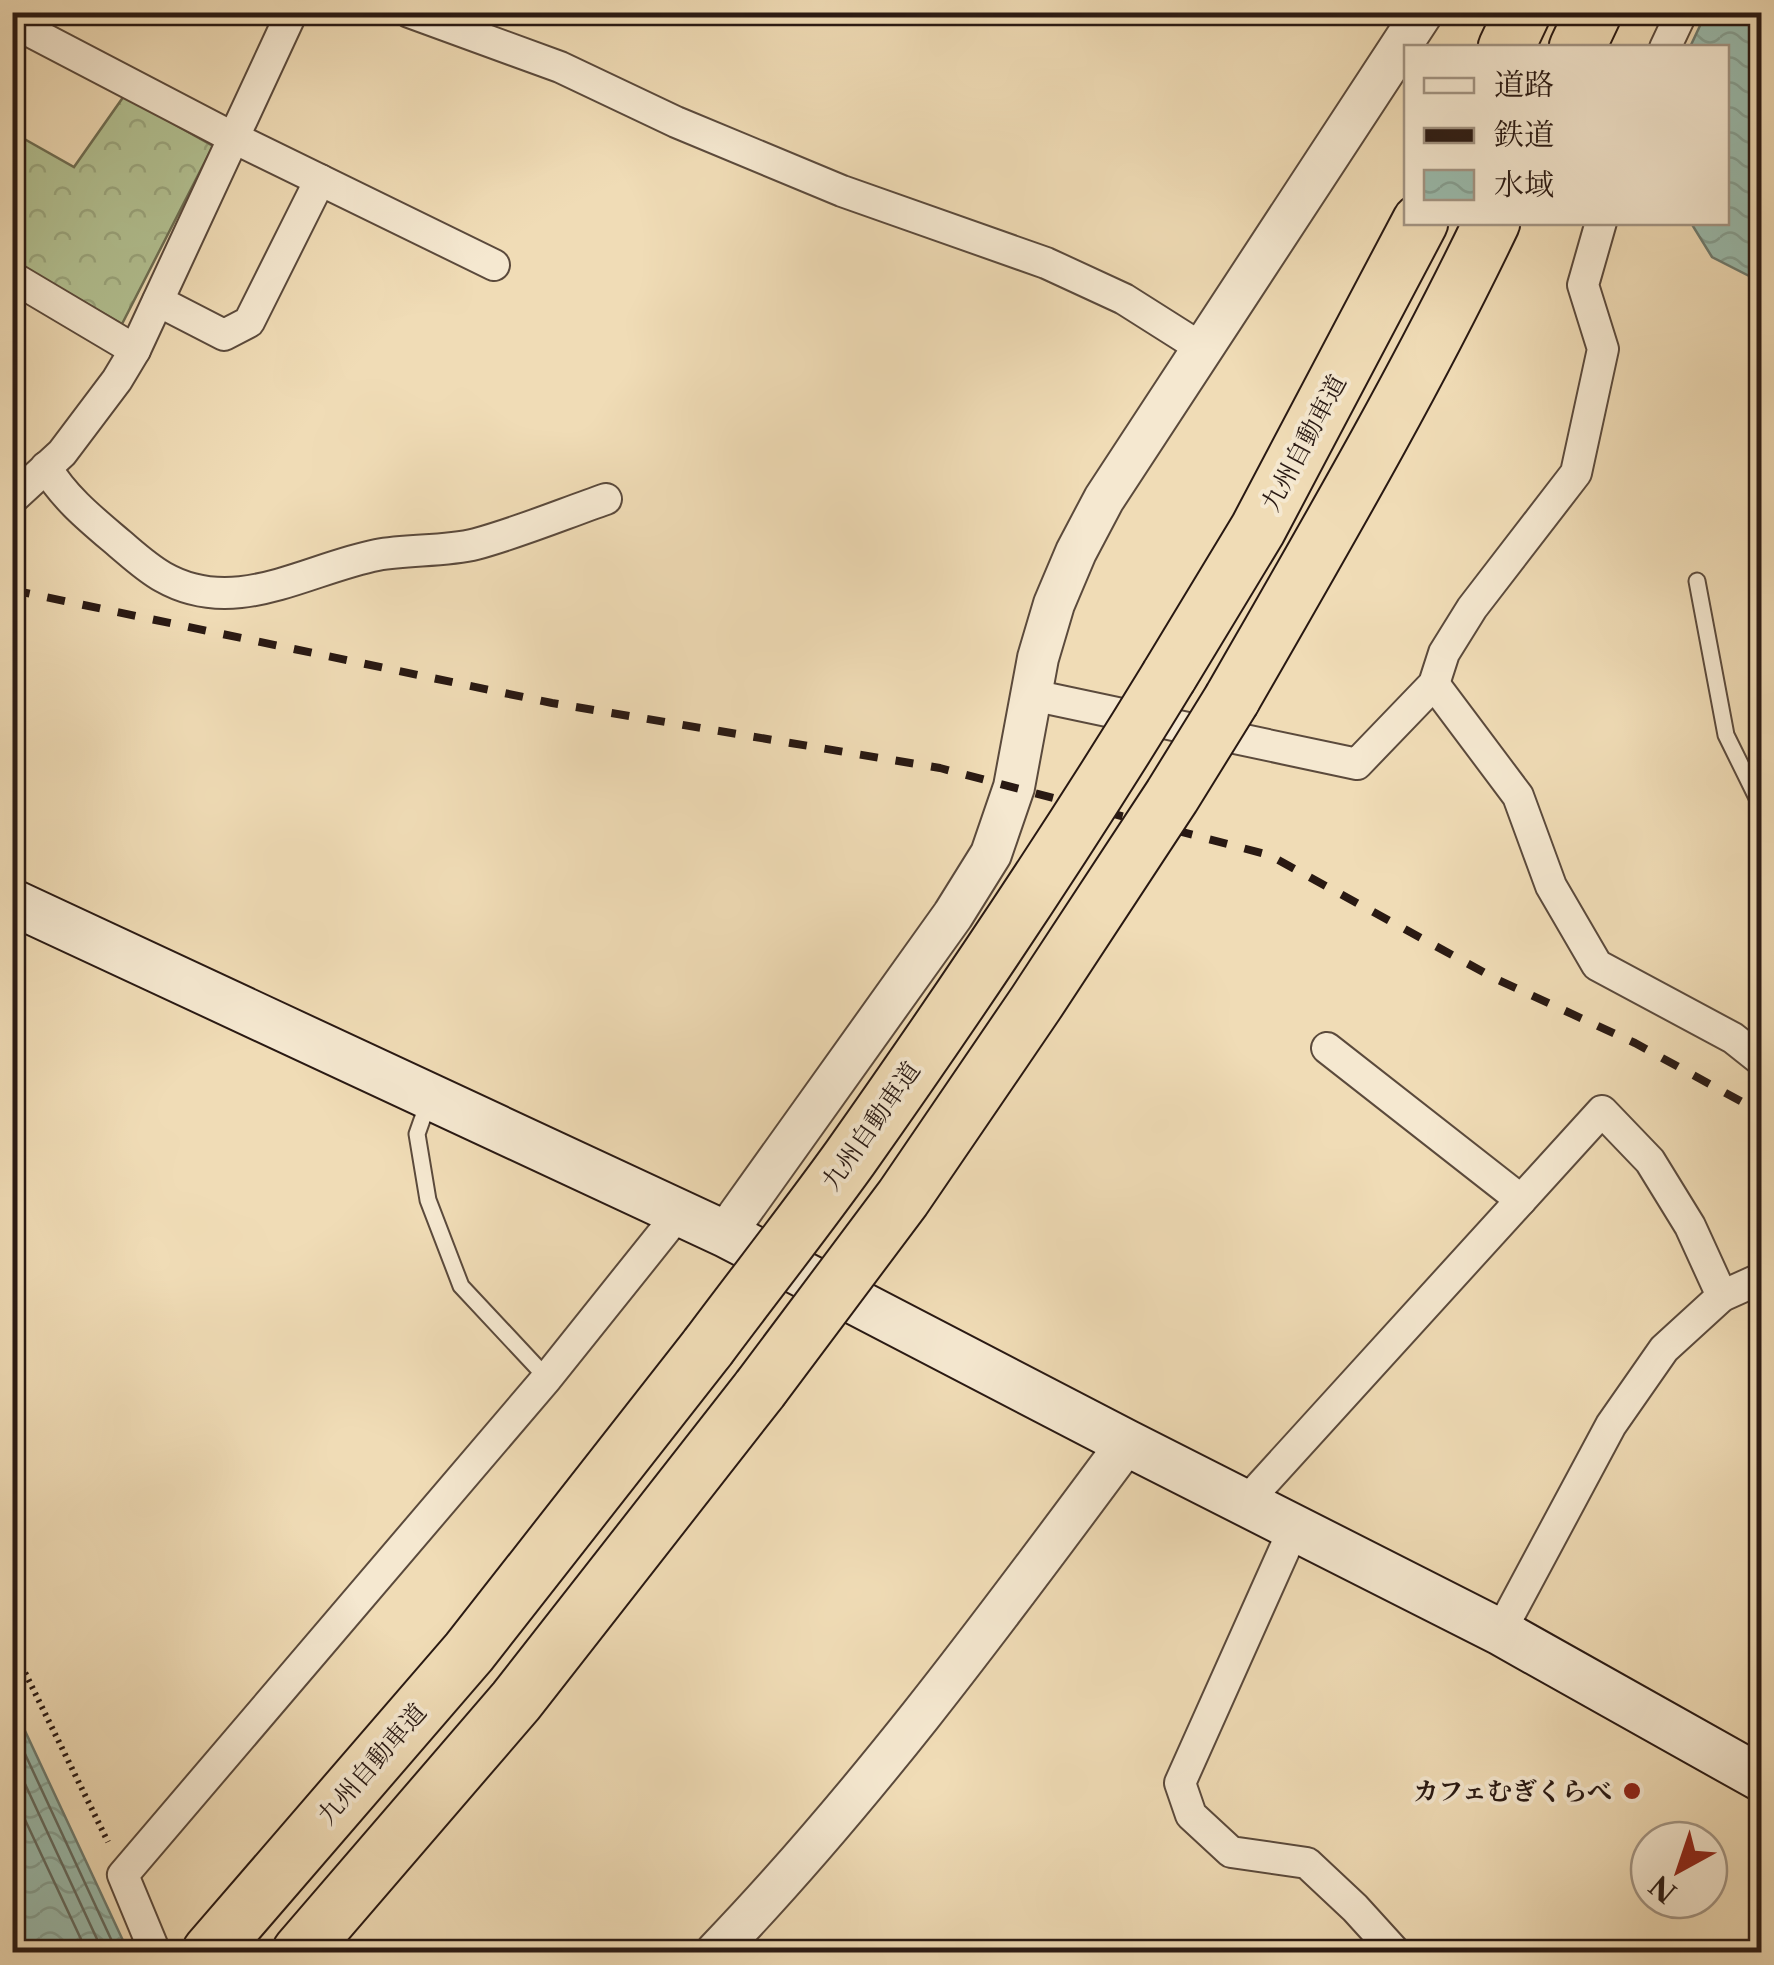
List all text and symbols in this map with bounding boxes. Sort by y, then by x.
legend [1404,45,1729,225]
text: 道路 [1494,66,1554,103]
text: 鉄道 [1494,116,1554,153]
text: 水域 [1494,166,1554,203]
street label: 九州自動車道 [1255,369,1353,517]
street label: 九州自動車道 [815,1056,927,1196]
street label: 九州自動車道 [311,1697,433,1831]
place label: カフェむぎくらべ [1413,1776,1612,1807]
marker: カフェむぎくらべ [1621,1780,1643,1802]
north arrow [1629,1820,1729,1920]
text: N [1643,1868,1683,1910]

